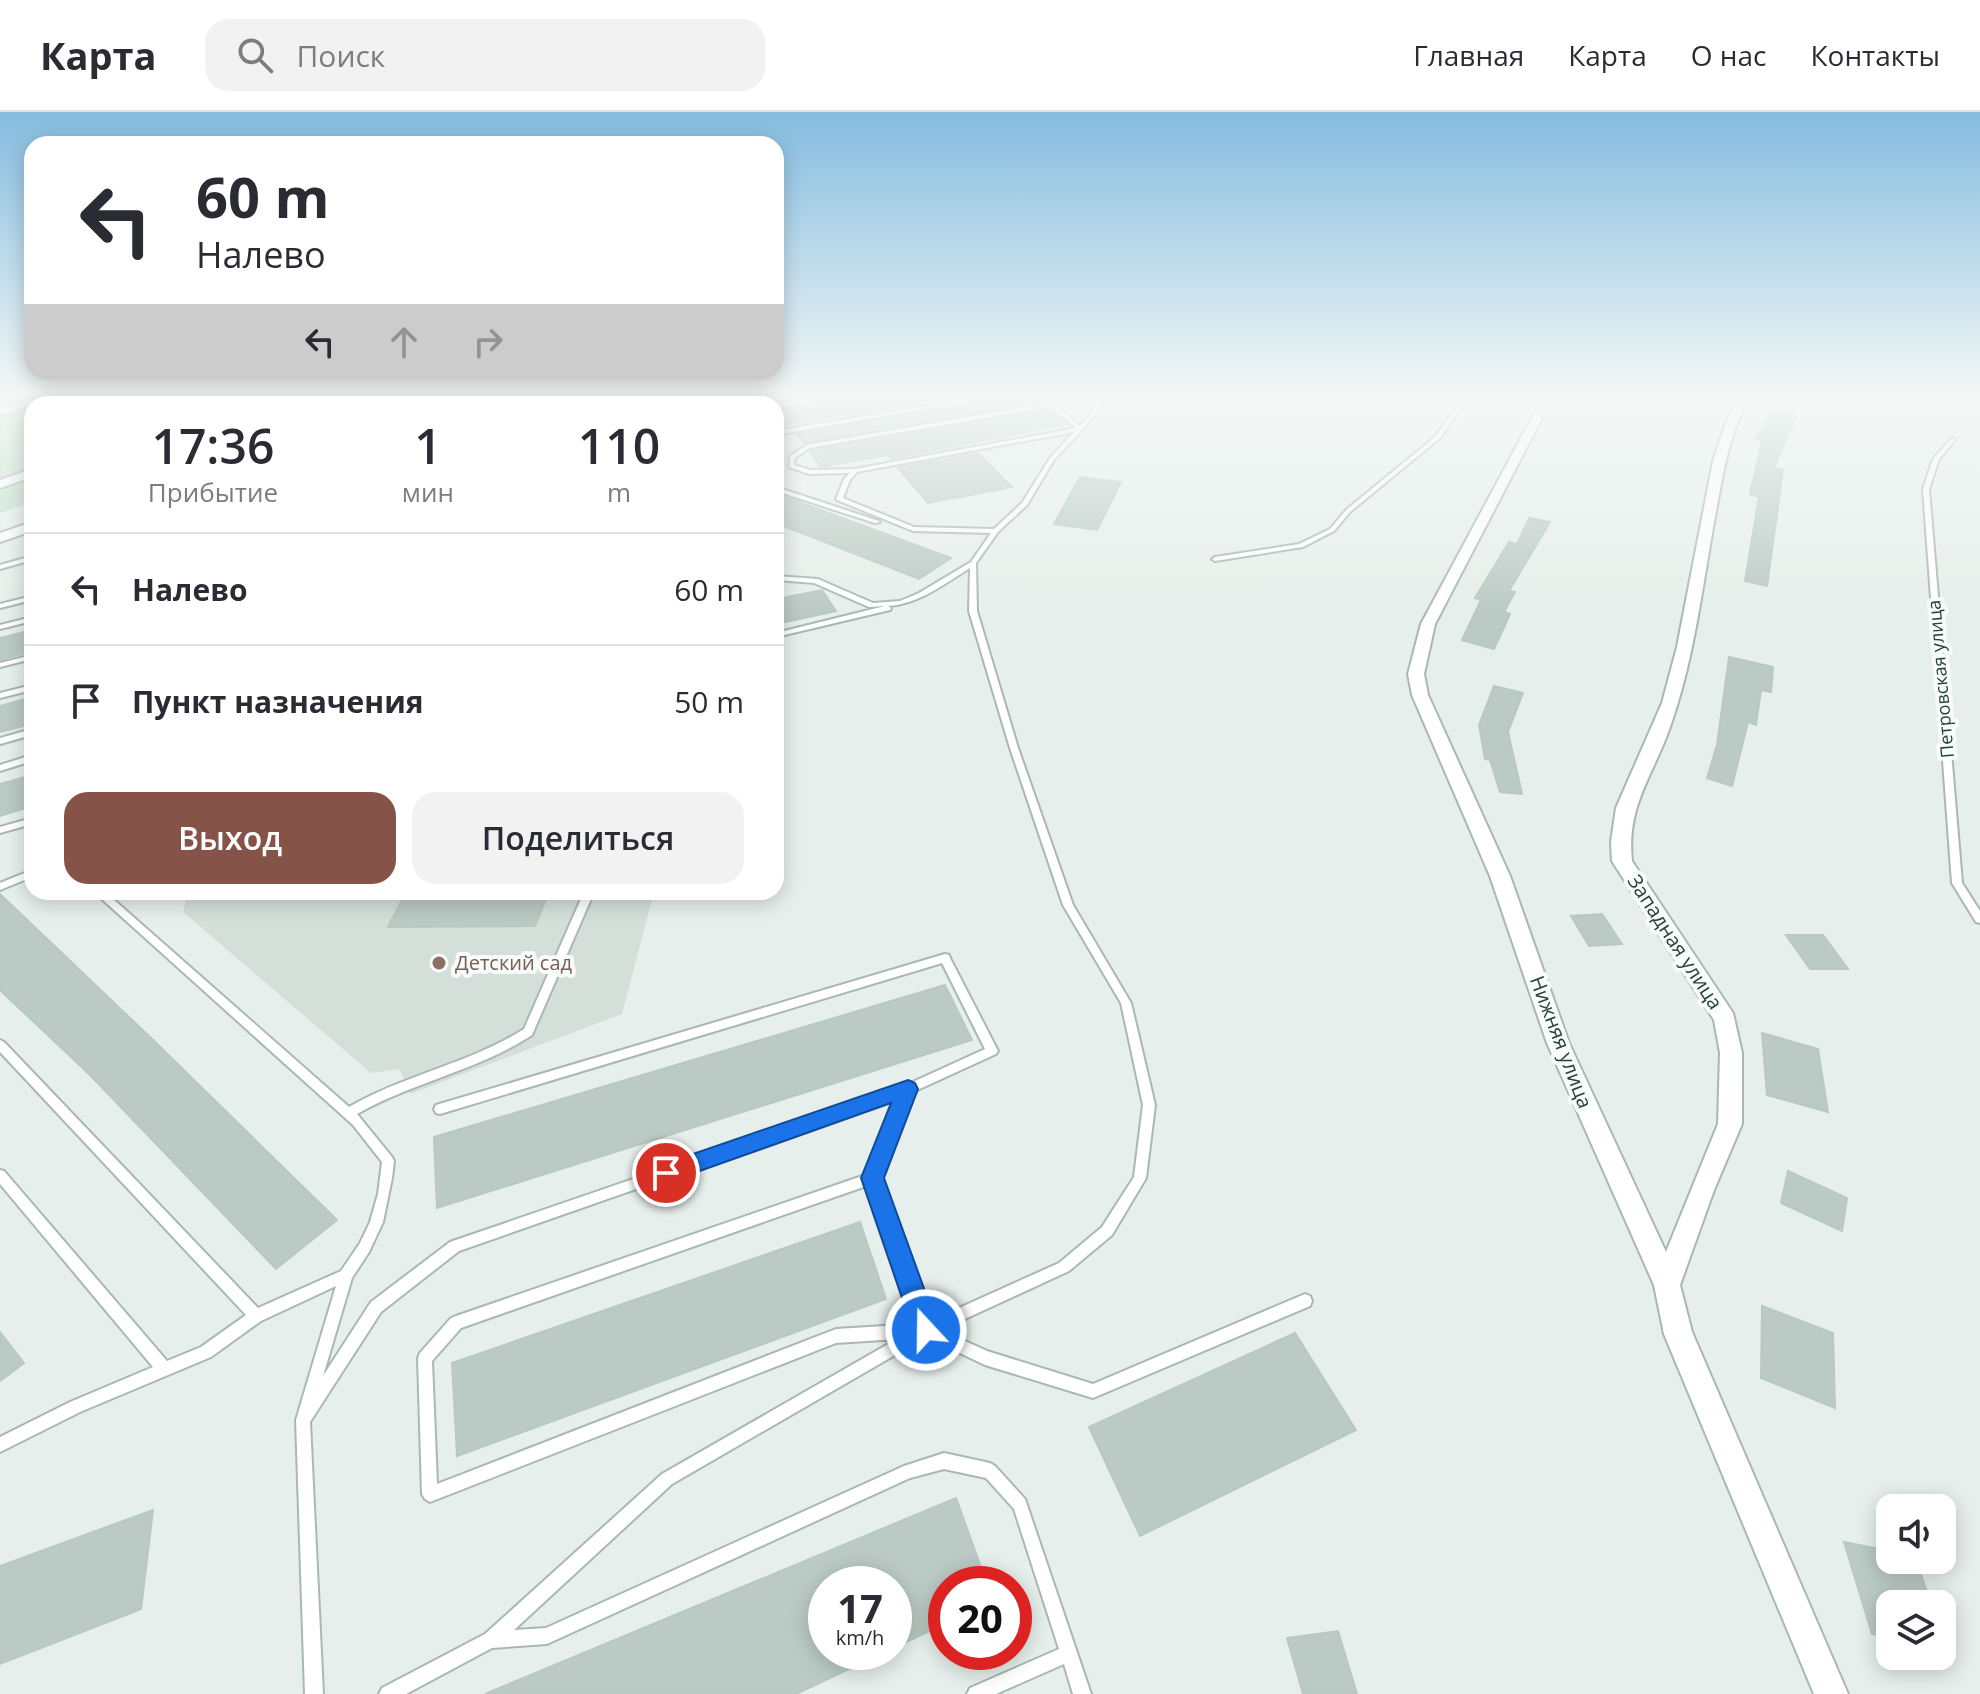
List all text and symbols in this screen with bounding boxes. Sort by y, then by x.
search box [205,19,765,91]
text: Карта [40,29,157,81]
icon: search [233,33,277,77]
text: Поиск [297,35,385,76]
text: Главная [1413,36,1524,74]
text: Карта [1568,36,1647,74]
text: О нас [1691,36,1766,74]
text: Контакты [1810,36,1940,74]
text: 60 m [196,158,330,234]
icon: left [64,168,168,272]
text: Налево [196,230,326,279]
icon: left [298,320,342,364]
icon: ahead [382,320,426,364]
icon: right [466,320,510,364]
text: 17:36 [151,413,274,478]
text: 1 [414,413,442,478]
text: 110 [578,413,660,478]
text: Прибытие [148,474,278,510]
text: мин [402,474,454,510]
text: m [607,474,631,510]
icon: left [64,567,108,611]
text: Налево [132,569,248,610]
text: 60 m [674,569,744,610]
street label: Петровская улица [1921,599,1959,759]
icon: arrive [64,679,108,723]
text: Пункт назначения [132,681,424,722]
text: 50 m [674,681,744,722]
button: Выход [64,792,396,884]
button: Поделиться [412,792,744,884]
street label: Западная улица [1622,869,1729,1014]
place label: Детский сад [455,949,573,976]
marker: Детский сад [430,954,448,972]
street label: Нижняя улица [1524,972,1599,1112]
pin [632,1139,700,1207]
icon: arrive [644,1151,688,1195]
position arrow [884,1288,968,1372]
map controls [1876,1494,1956,1670]
button: sound [1876,1494,1956,1574]
speed limit sign: 20 [928,1566,1032,1670]
text: 17 [837,1580,883,1635]
button: layers [1876,1590,1956,1670]
text: km/h [836,1624,884,1651]

